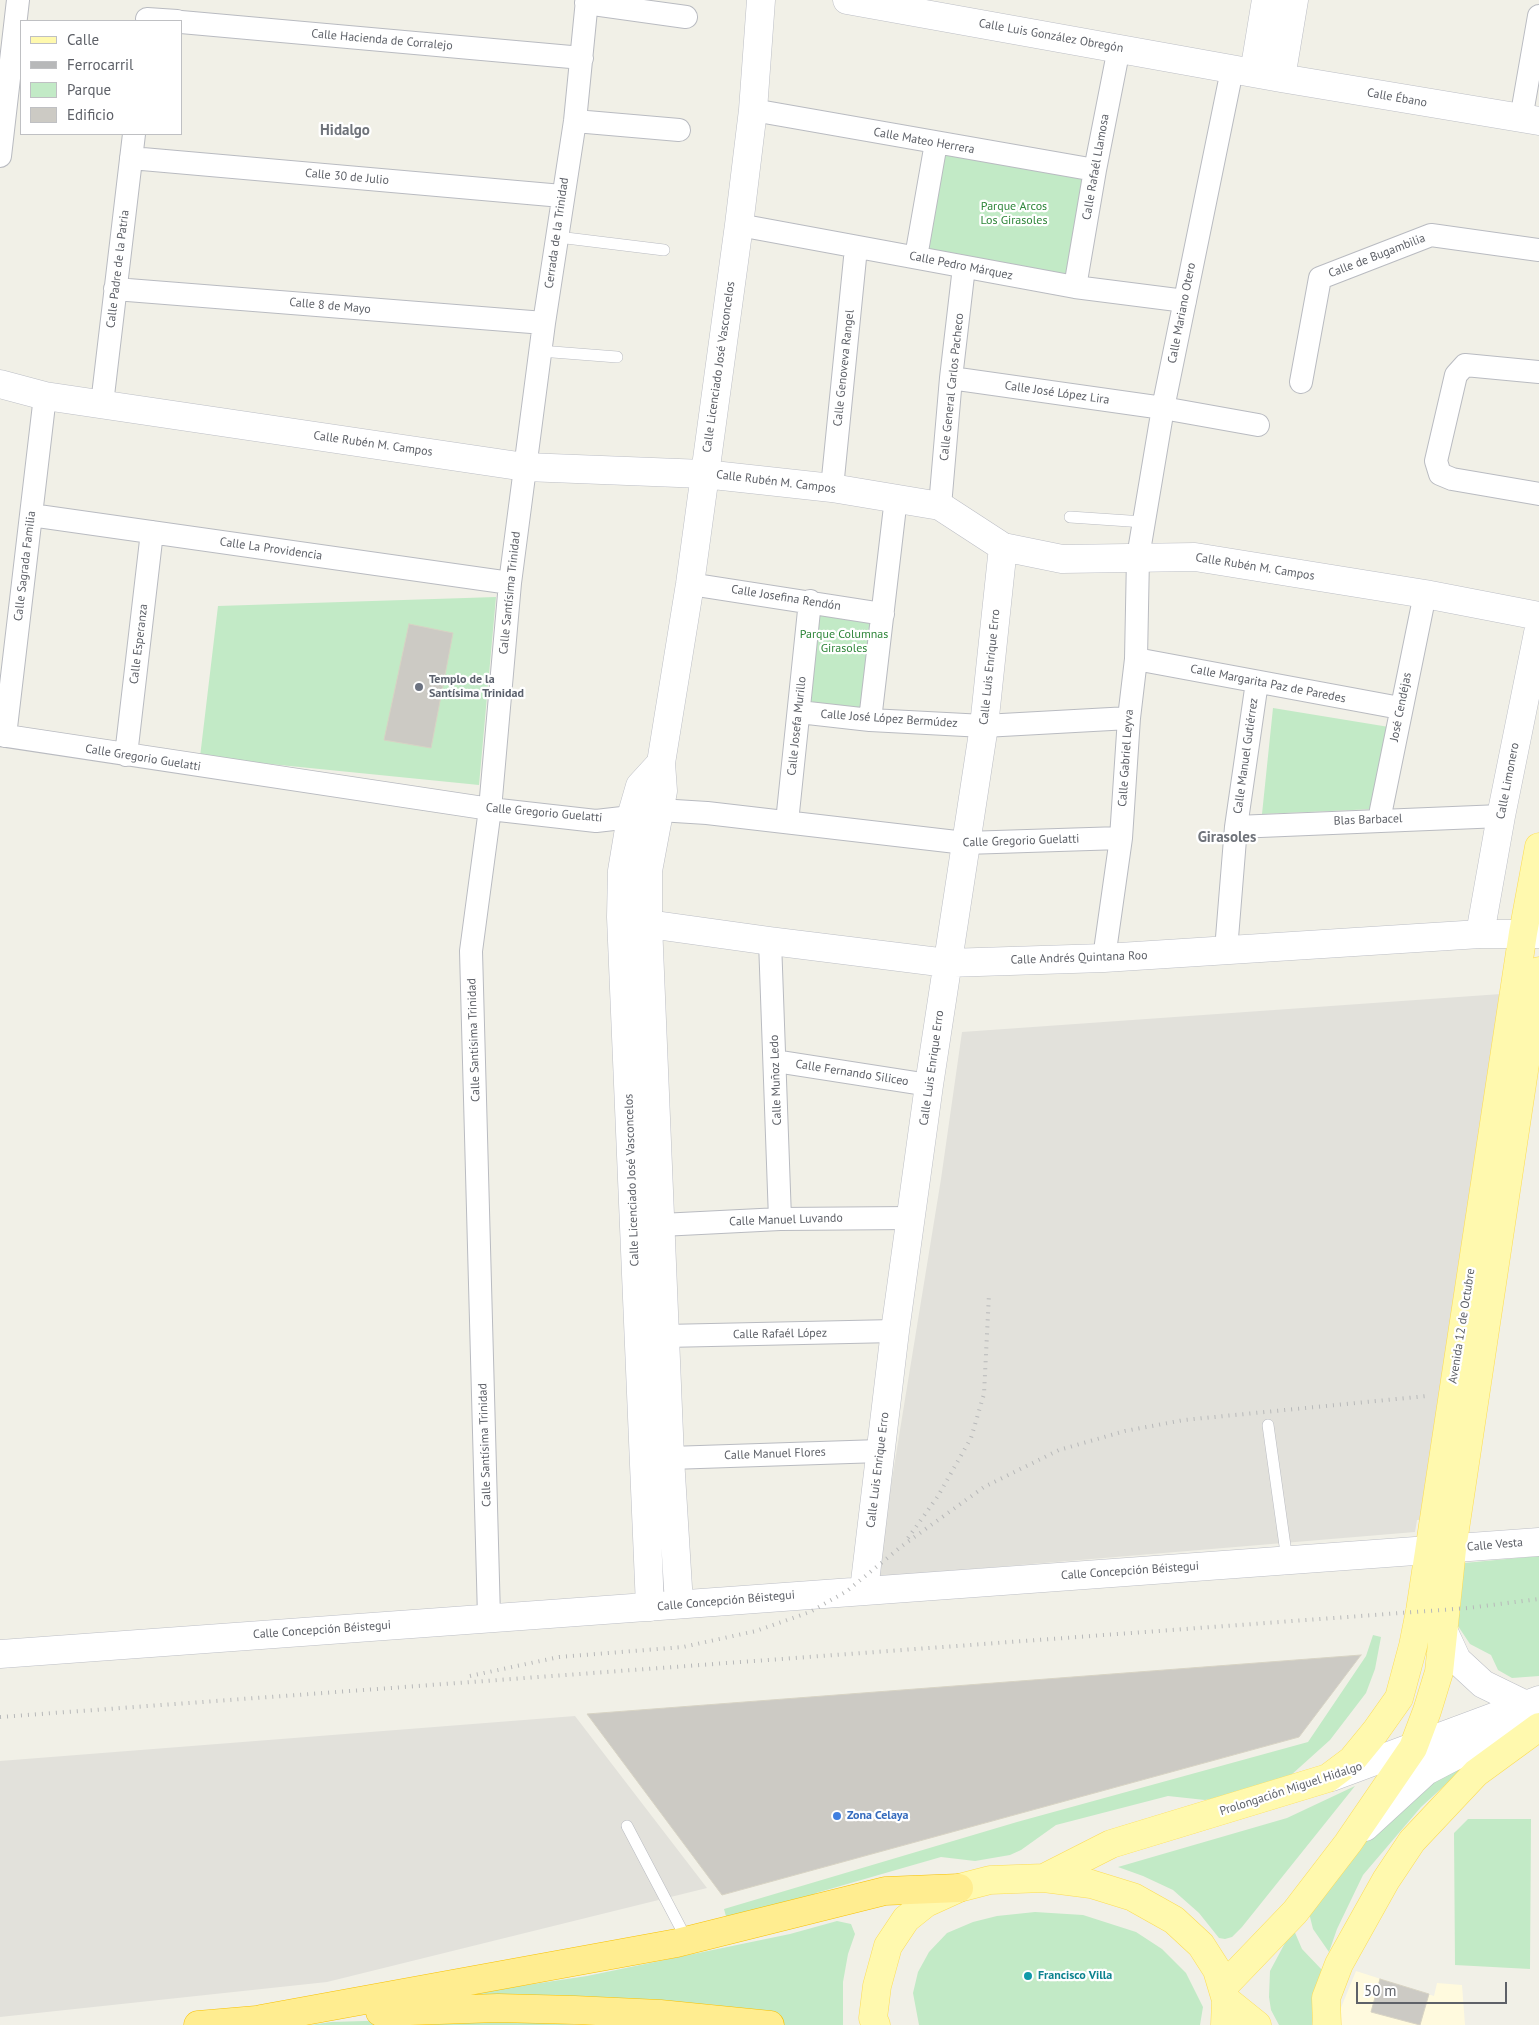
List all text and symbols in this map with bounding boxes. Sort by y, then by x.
street label: Calle Luis González Obregón [978,16,1124,56]
legend [20,20,182,135]
street label: Calle Hacienda de Corralejo [311,27,453,53]
text: Calle [67,30,99,49]
text: Ferrocarril [67,55,133,74]
text: Parque [67,80,111,99]
street label: Calle Ébano [1366,86,1428,110]
text: Edificio [67,105,114,124]
street label: Calle Rafaél Llamosa [1080,113,1112,221]
district label: Hidalgo [320,122,370,140]
street label: Calle Mateo Herrera [872,125,976,157]
street label: Calle 30 de Julio [305,166,389,188]
street label: Cerrada de la Trinidad [542,177,572,289]
park label: Parque Arcos Los Girasoles [981,200,1047,228]
street label: Calle Padre de la Patria [104,209,132,329]
street label: Calle de Bugambilia [1327,231,1427,281]
street label: Calle Pedro Márquez [908,249,1014,283]
street label: Calle Mariano Otero [1165,261,1199,365]
street label: Calle Licenciado José Vasconcelos [700,281,738,453]
street label: Calle 8 de Mayo [289,295,371,317]
street label: Calle Genoveva Rangel [831,309,857,427]
street label: Calle General Carlos Pacheco [937,312,967,462]
street label: Calle José López Lira [1004,379,1110,407]
street label: Calle Rubén M. Campos [312,428,434,460]
street label: Calle Rubén M. Campos [715,468,837,496]
street label: Calle Sagrada Familia [11,510,39,622]
street label: Calle Santísima Trinidad [496,531,524,655]
street label: Calle La Providencia [219,535,323,563]
street label: Calle Rubén M. Campos [1194,550,1316,584]
street label: Calle Josefina Rendón [730,582,842,614]
street label: Calle Esperanza [127,603,151,685]
street label: Calle Luis Enrique Erro [977,608,1003,726]
park label: Parque Columnas Girasoles [800,628,888,656]
street label: Calle Margarita Paz de Paredes [1189,662,1347,706]
street label: José Cendéjas [1387,671,1415,743]
place label: Templo de la Santísima Trinidad [429,673,524,701]
street label: Calle Josefa Murillo [785,676,809,776]
marker: Templo de la Santísima Trinidad [413,681,425,693]
street label: Calle Manuel Gutiérrez [1231,697,1261,815]
street label: Calle José López Bermúdez [820,707,958,731]
street label: Calle Gabriel Leyva [1115,709,1137,807]
street label: Calle Gregorio Guelatti [84,742,202,774]
street label: Calle Limonero [1494,742,1522,820]
street label: Calle Gregorio Guelatti [485,801,603,825]
street label: Blas Barbacel [1333,812,1403,828]
district label: Girasoles [1198,829,1256,847]
street label: Calle Gregorio Guelatti [962,832,1080,850]
street label: Calle Andrés Quintana Roo [1010,948,1148,968]
street label: Calle Santísima Trinidad [465,978,483,1102]
street label: Calle Luis Enrique Erro [917,1009,947,1127]
street label: Calle Muñoz Ledo [767,1034,785,1126]
street label: Calle Fernando Siliceo [794,1057,910,1089]
street label: Calle Licenciado José Vasconcelos [622,1093,642,1267]
street label: Calle Manuel Luvando [729,1211,843,1229]
street label: Avenida 12 de Octubre [1446,1267,1478,1385]
street label: Calle Rafaél López [733,1326,827,1342]
street label: Calle Santísima Trinidad [476,1383,494,1507]
street label: Calle Luis Enrique Erro [864,1411,892,1529]
street label: Calle Manuel Flores [724,1445,826,1463]
street label: Calle Vesta [1466,1535,1524,1555]
street label: Calle Concepción Béistegui [1061,1559,1199,1583]
street label: Calle Concepción Béistegui [656,1588,796,1614]
street label: Calle Concepción Béistegui [253,1618,391,1642]
street label: Prolongación Miguel Hidalgo [1218,1759,1364,1819]
place label: Zona Celaya [847,1809,909,1823]
marker: Zona Celaya [831,1810,843,1822]
place label: Francisco Villa [1038,1969,1112,1983]
marker: Francisco Villa [1022,1970,1034,1982]
scale bar [1359,1972,1510,2004]
text: 50 m [1364,1981,1397,2000]

